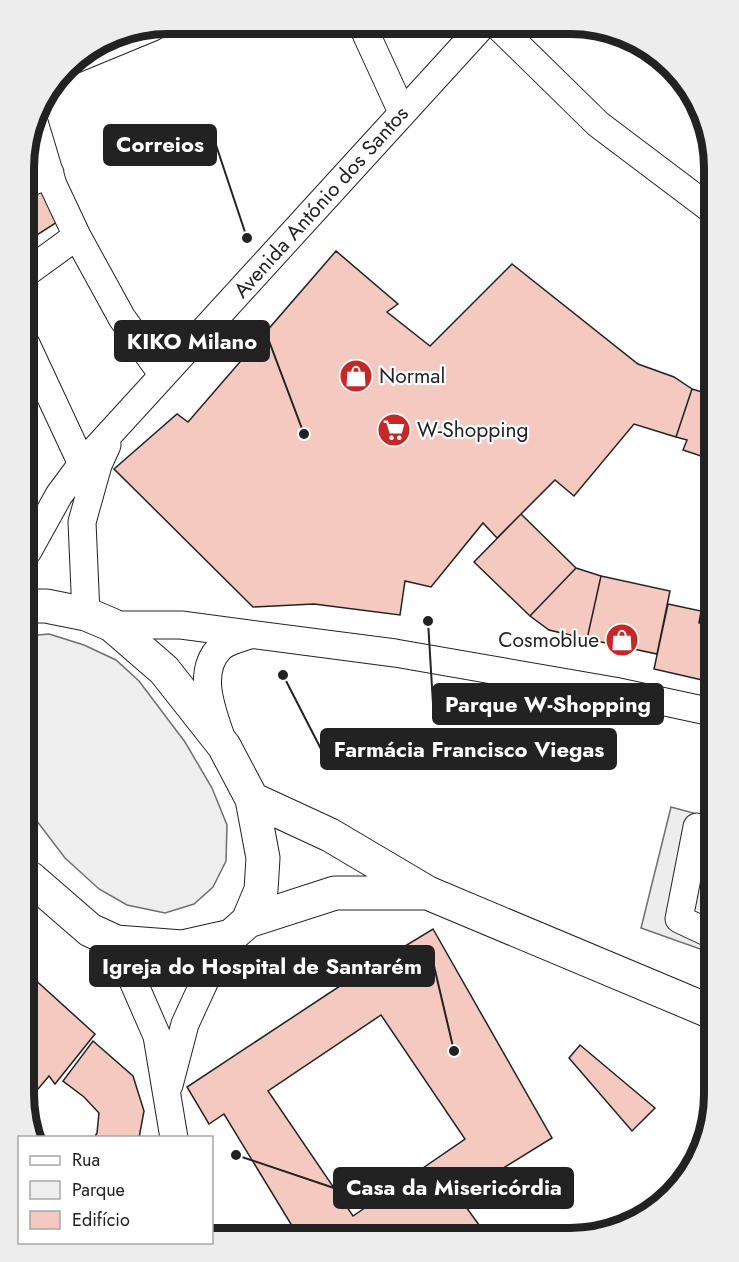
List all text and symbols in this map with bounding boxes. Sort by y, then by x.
street label: Avenida António dos Santos [227,99,415,305]
callout: Correios [104,125,216,165]
text: Correios [116,128,204,160]
callout: KIKO Milano [115,321,269,361]
text: KIKO Milano [127,325,257,357]
shop icon: Normal [338,358,374,394]
place label: Normal [379,361,445,391]
supermarket icon: W-Shopping [376,412,412,448]
place label: W-Shopping [417,415,529,445]
shop icon: Cosmoblue [604,622,640,658]
place label: Cosmoblue [498,625,599,655]
callout: Parque W-Shopping [433,684,663,724]
text: Parque W-Shopping [445,688,651,720]
callout: Farmácia Francisco Viegas [321,729,616,769]
text: Farmácia Francisco Viegas [334,733,604,765]
callout: Igreja do Hospital de Santarém [90,946,434,986]
text: Igreja do Hospital de Santarém [102,950,422,982]
legend [18,1136,213,1244]
text: Rua [72,1147,100,1173]
callout: Casa da Misericórdia [334,1168,573,1208]
text: Casa da Misericórdia [346,1171,562,1203]
text: Parque [72,1177,125,1203]
text: Edifício [72,1207,130,1233]

